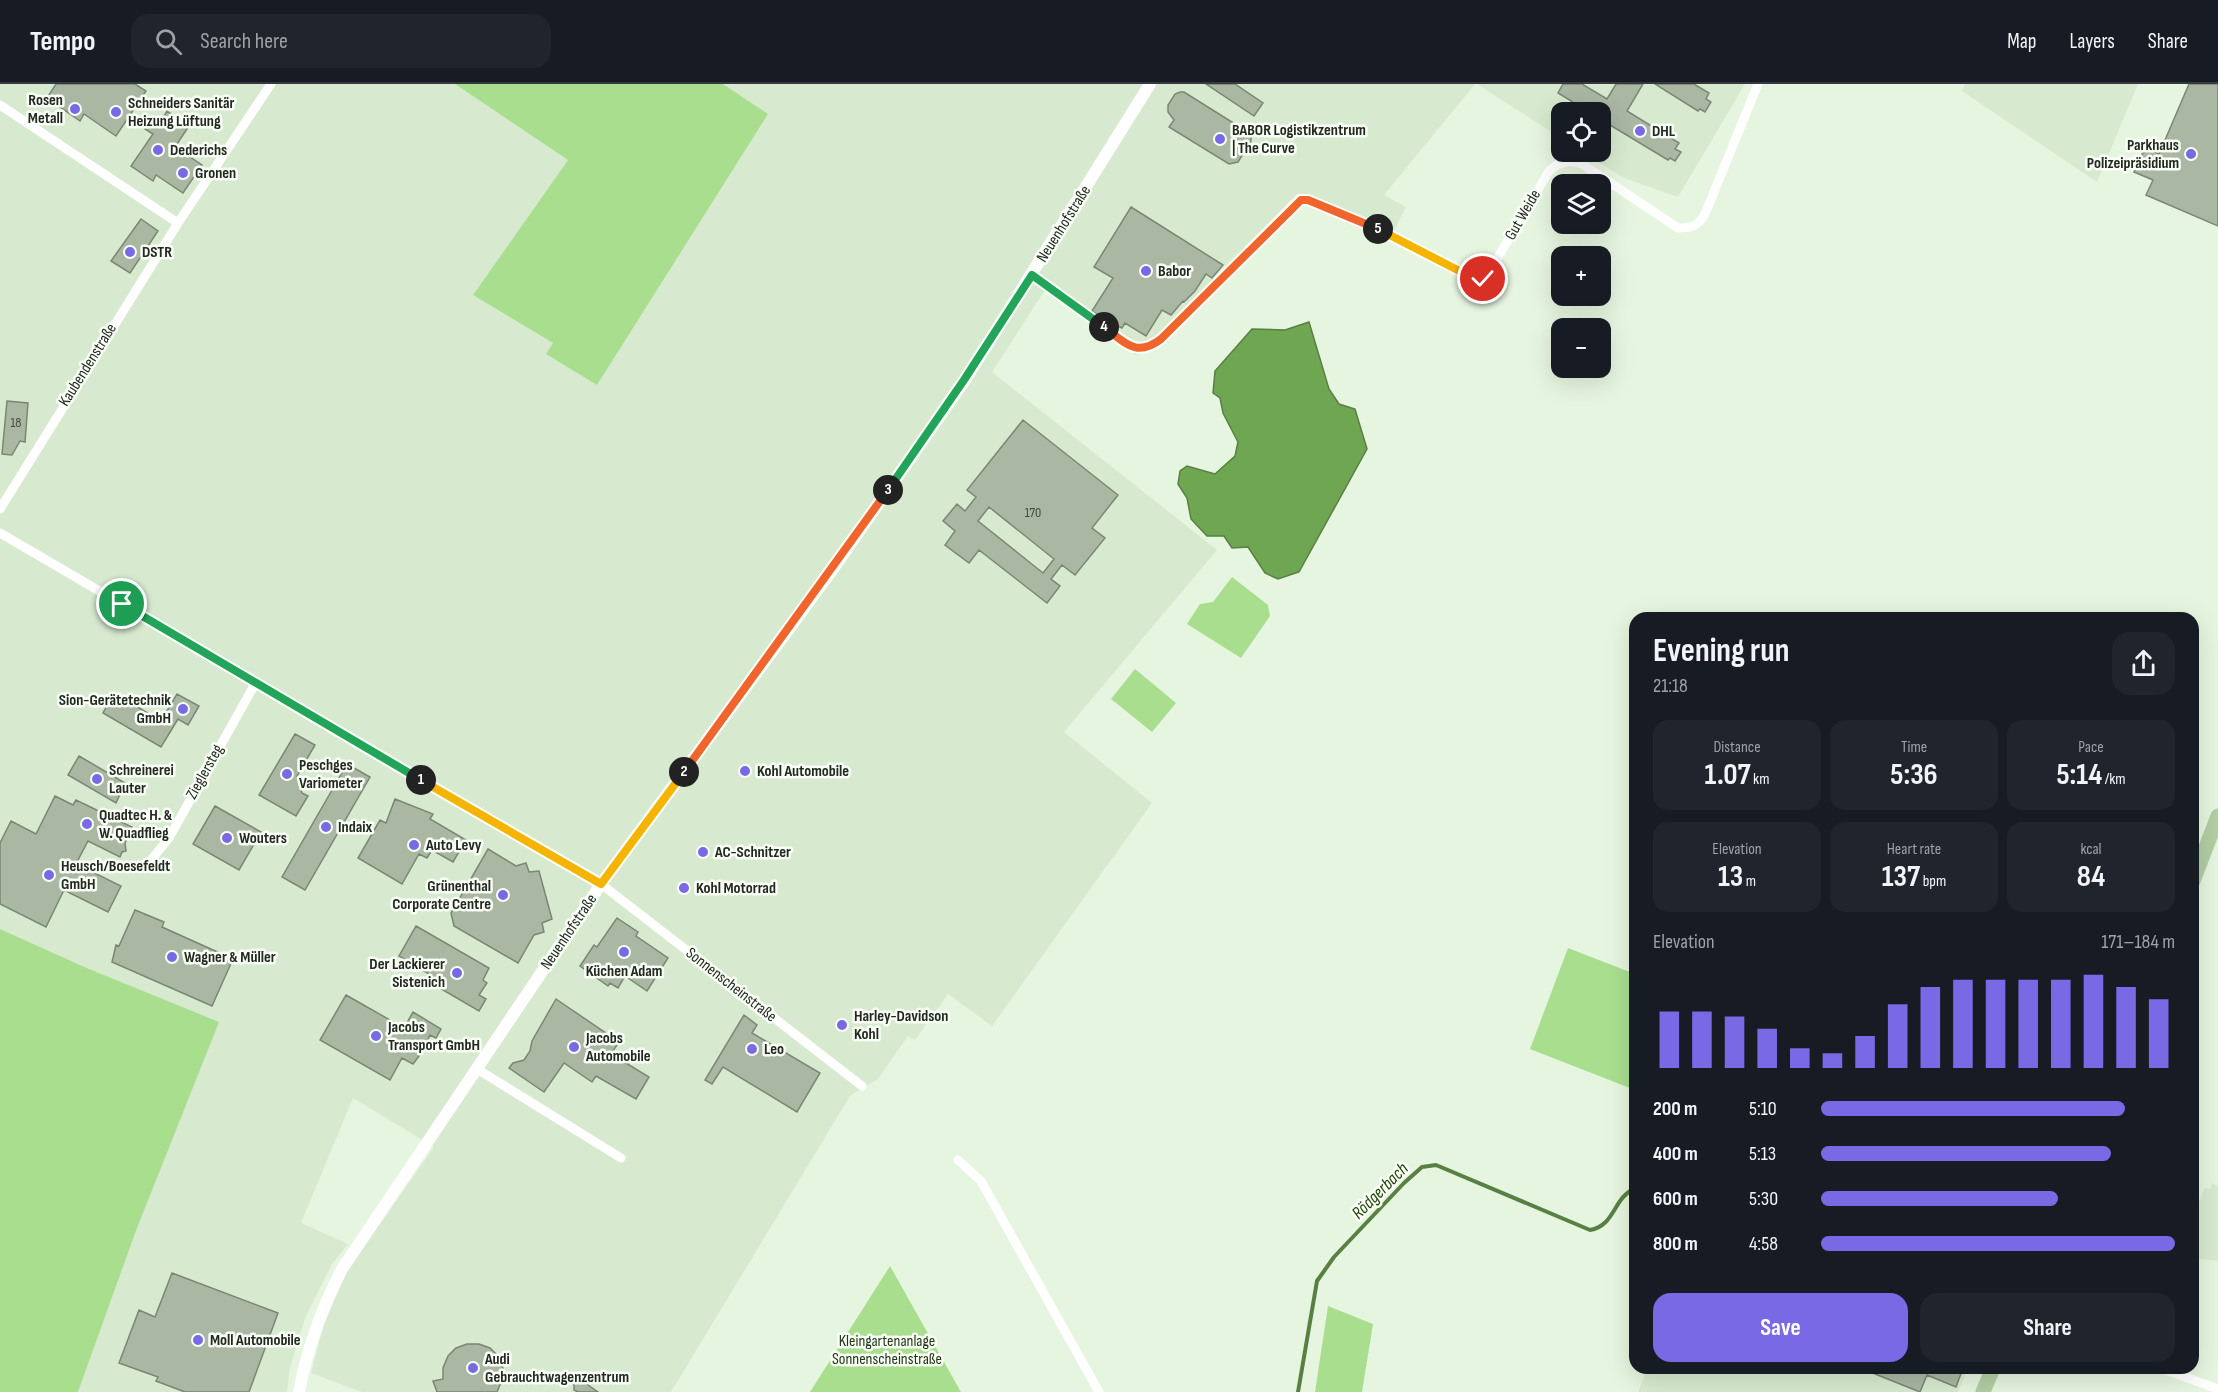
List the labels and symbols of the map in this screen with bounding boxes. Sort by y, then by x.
place label: Rosen Metall [28,91,63,128]
place label: Schneiders Sanitär Heizung Lüftung [128,94,234,131]
marker: Rosen Metall [68,102,82,116]
marker: Schneiders Sanitär Heizung Lüftung [109,105,123,119]
place label: BABOR Logistikzentrum | The Curve [1232,121,1366,158]
place label: DHL [1652,122,1676,141]
marker: DHL [1633,124,1647,138]
marker: BABOR Logistikzentrum | The Curve [1213,132,1227,146]
place label: Parkhaus Polizeipräsidium [2087,136,2179,173]
place label: Dederichs [170,141,227,160]
marker: Dederichs [151,143,165,157]
marker: Parkhaus Polizeipräsidium [2184,147,2198,161]
place label: Gronen [195,164,236,183]
marker: Gronen [176,166,190,180]
street label: Neuenhofstraße [1033,182,1095,266]
street label: Gut Weide [1501,187,1545,243]
pin: 5 [1363,214,1393,244]
place label: DSTR [142,243,172,262]
marker: DSTR [123,245,137,259]
pin [1457,253,1508,304]
place label: Babor [1158,262,1191,281]
marker: Babor [1139,264,1153,278]
pin: 4 [1089,312,1119,342]
street label: Kaubendenstraße [55,320,121,410]
house number: 18 [10,414,22,431]
pin: 3 [873,475,903,505]
house number: 170 [1025,504,1041,521]
pin [96,578,147,629]
place label: Sion-Gerätetechnik GmbH [59,691,171,728]
marker: Sion-Gerätetechnik GmbH [176,702,190,716]
street label: Zieglersteg [182,741,228,803]
place label: Peschges Variometer [299,756,362,793]
pin: 2 [669,757,699,787]
place label: Schreinerei Lauter [109,761,174,798]
place label: Kohl Automobile [757,762,849,781]
marker: Kohl Automobile [738,764,752,778]
pin: 1 [406,765,436,795]
marker: Peschges Variometer [280,767,294,781]
marker: Schreinerei Lauter [90,772,104,786]
place label: Quadtec H. & W. Quadflieg [99,806,173,843]
marker: Quadtec H. & W. Quadflieg [80,817,94,831]
place label: Indaix [338,818,372,837]
marker: Indaix [319,820,333,834]
place label: Wouters [239,829,287,848]
marker: Wouters [220,831,234,845]
place label: Auto Levy [425,836,482,855]
marker: Auto Levy [407,838,421,852]
place label: AC-Schnitzer [714,843,791,862]
marker: AC-Schnitzer [696,845,710,859]
place label: Heusch/Boesefeldt GmbH [61,857,170,894]
marker: Heusch/Boesefeldt GmbH [42,868,56,882]
place label: Grünenthal Corporate Centre [392,877,491,914]
place label: Kohl Motorrad [696,879,776,898]
marker: Kohl Motorrad [677,881,691,895]
marker: Grünenthal Corporate Centre [496,888,510,902]
street label: Neuenhofstraße [537,891,601,973]
street label: Sonnenscheinstraße [682,944,780,1026]
marker: Küchen Adam [617,945,631,959]
place label: Wagner & Müller [184,948,276,967]
marker: Wagner & Müller [165,950,179,964]
place label: Der Lackierer Sistenich [369,955,445,992]
place label: Küchen Adam [586,962,662,981]
marker: Der Lackierer Sistenich [450,966,464,980]
place label: Harley-Davidson Kohl [854,1007,948,1044]
place label: Jacobs Transport GmbH [387,1018,480,1055]
marker: Harley-Davidson Kohl [835,1018,849,1032]
marker: Jacobs Transport GmbH [369,1029,383,1043]
place label: Jacobs Automobile [585,1029,651,1066]
marker: Jacobs Automobile [567,1040,581,1054]
place label: Leo [764,1040,784,1059]
marker: Leo [745,1042,759,1056]
water label: Rödgerbach [1347,1158,1413,1224]
place label: Moll Automobile [210,1331,301,1350]
park label: Kleingartenanlage Sonnenscheinstraße [832,1332,942,1369]
marker: Moll Automobile [191,1333,205,1347]
place label: Audi Gebrauchtwagenzentrum [484,1350,629,1387]
marker: Audi Gebrauchtwagenzentrum [466,1361,480,1375]

